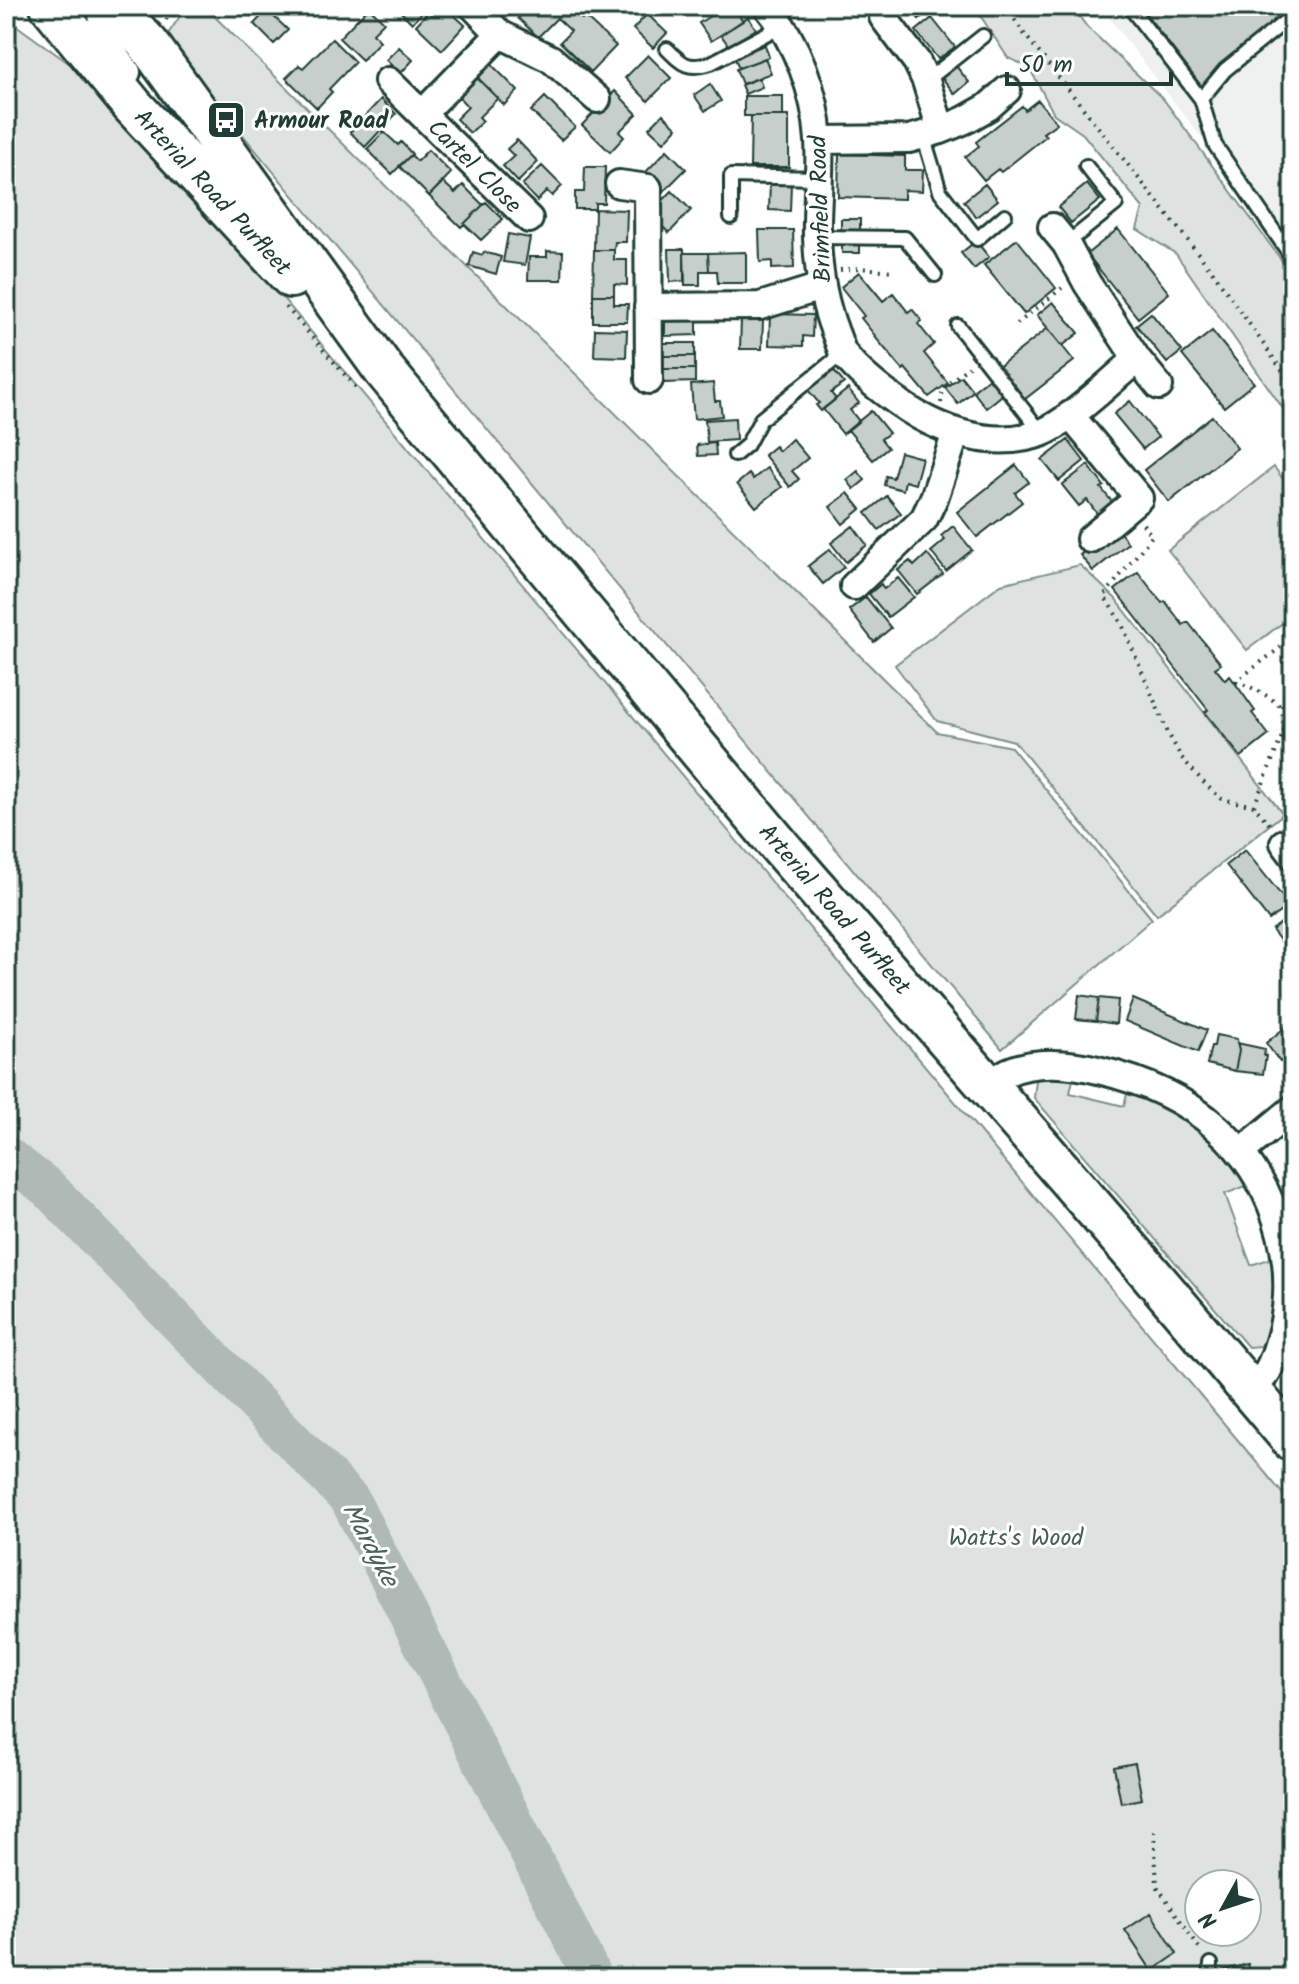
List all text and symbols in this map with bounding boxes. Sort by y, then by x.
scale bar [1007,36,1171,86]
text: 50 m [1019,46,1073,85]
bus stop icon: Armour Road [205,99,247,141]
street label: Arterial Road Purfleet [124,100,301,286]
place label: Armour Road [254,102,390,141]
street label: Cartel Close [417,110,531,224]
street label: Brimfield Road [799,134,844,283]
street label: Arterial Road Purfleet [748,815,920,1005]
water label: Mardyke [329,1495,410,1597]
park label: Watts's Wood [949,1519,1084,1558]
north arrow [1183,1868,1263,1948]
text: N [1192,1903,1227,1936]

